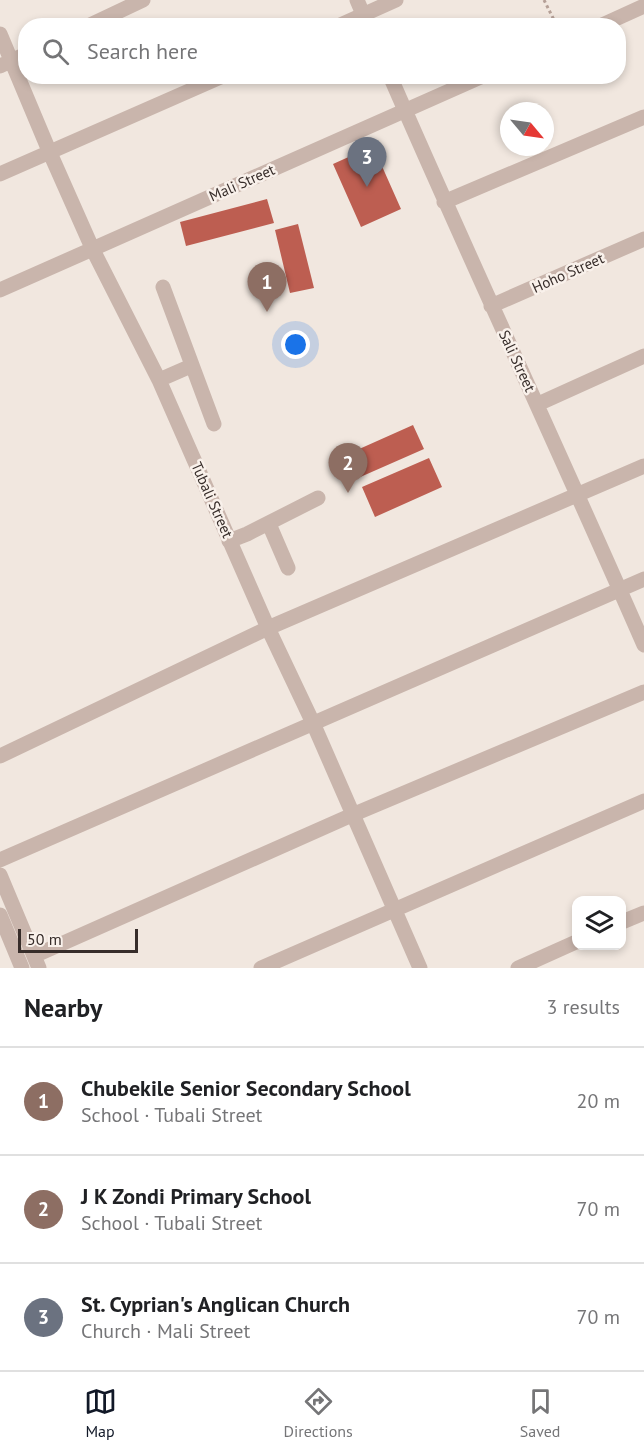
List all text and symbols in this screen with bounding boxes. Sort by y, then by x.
search box [18,18,626,84]
icon: search [39,35,72,68]
text: Search here [87,37,198,65]
north arrow [500,102,554,156]
pin: 3 [348,138,386,187]
street label: Mali Street [206,160,278,205]
street label: Hoho Street [529,248,607,297]
pin: 1 [248,262,286,312]
street label: Sali Street [495,327,540,395]
your location [281,330,310,359]
pin: 2 [328,444,368,493]
street label: Tubali Street [187,459,238,541]
map controls [572,896,626,950]
button: layers [572,896,626,950]
scale bar [18,926,138,954]
text: 50 m [27,929,62,949]
text: Nearby [24,991,102,1024]
text: 3 results [547,994,620,1020]
text: Chubekile Senior Secondary School [81,1074,411,1102]
text: 1 [38,1088,49,1114]
text: 20 m [577,1088,620,1114]
text: School · Tubali Street [81,1102,262,1128]
text: J K Zondi Primary School [81,1182,311,1210]
text: 2 [38,1196,49,1222]
text: 70 m [577,1196,620,1222]
text: School · Tubali Street [81,1210,262,1236]
text: St. Cyprian's Anglican Church [81,1290,350,1318]
text: 3 [38,1304,49,1330]
text: 70 m [577,1304,620,1330]
text: Church · Mali Street [81,1318,250,1344]
tab: Map [84,1385,117,1441]
tab: Directions [284,1385,353,1441]
tab: Saved [520,1385,560,1441]

